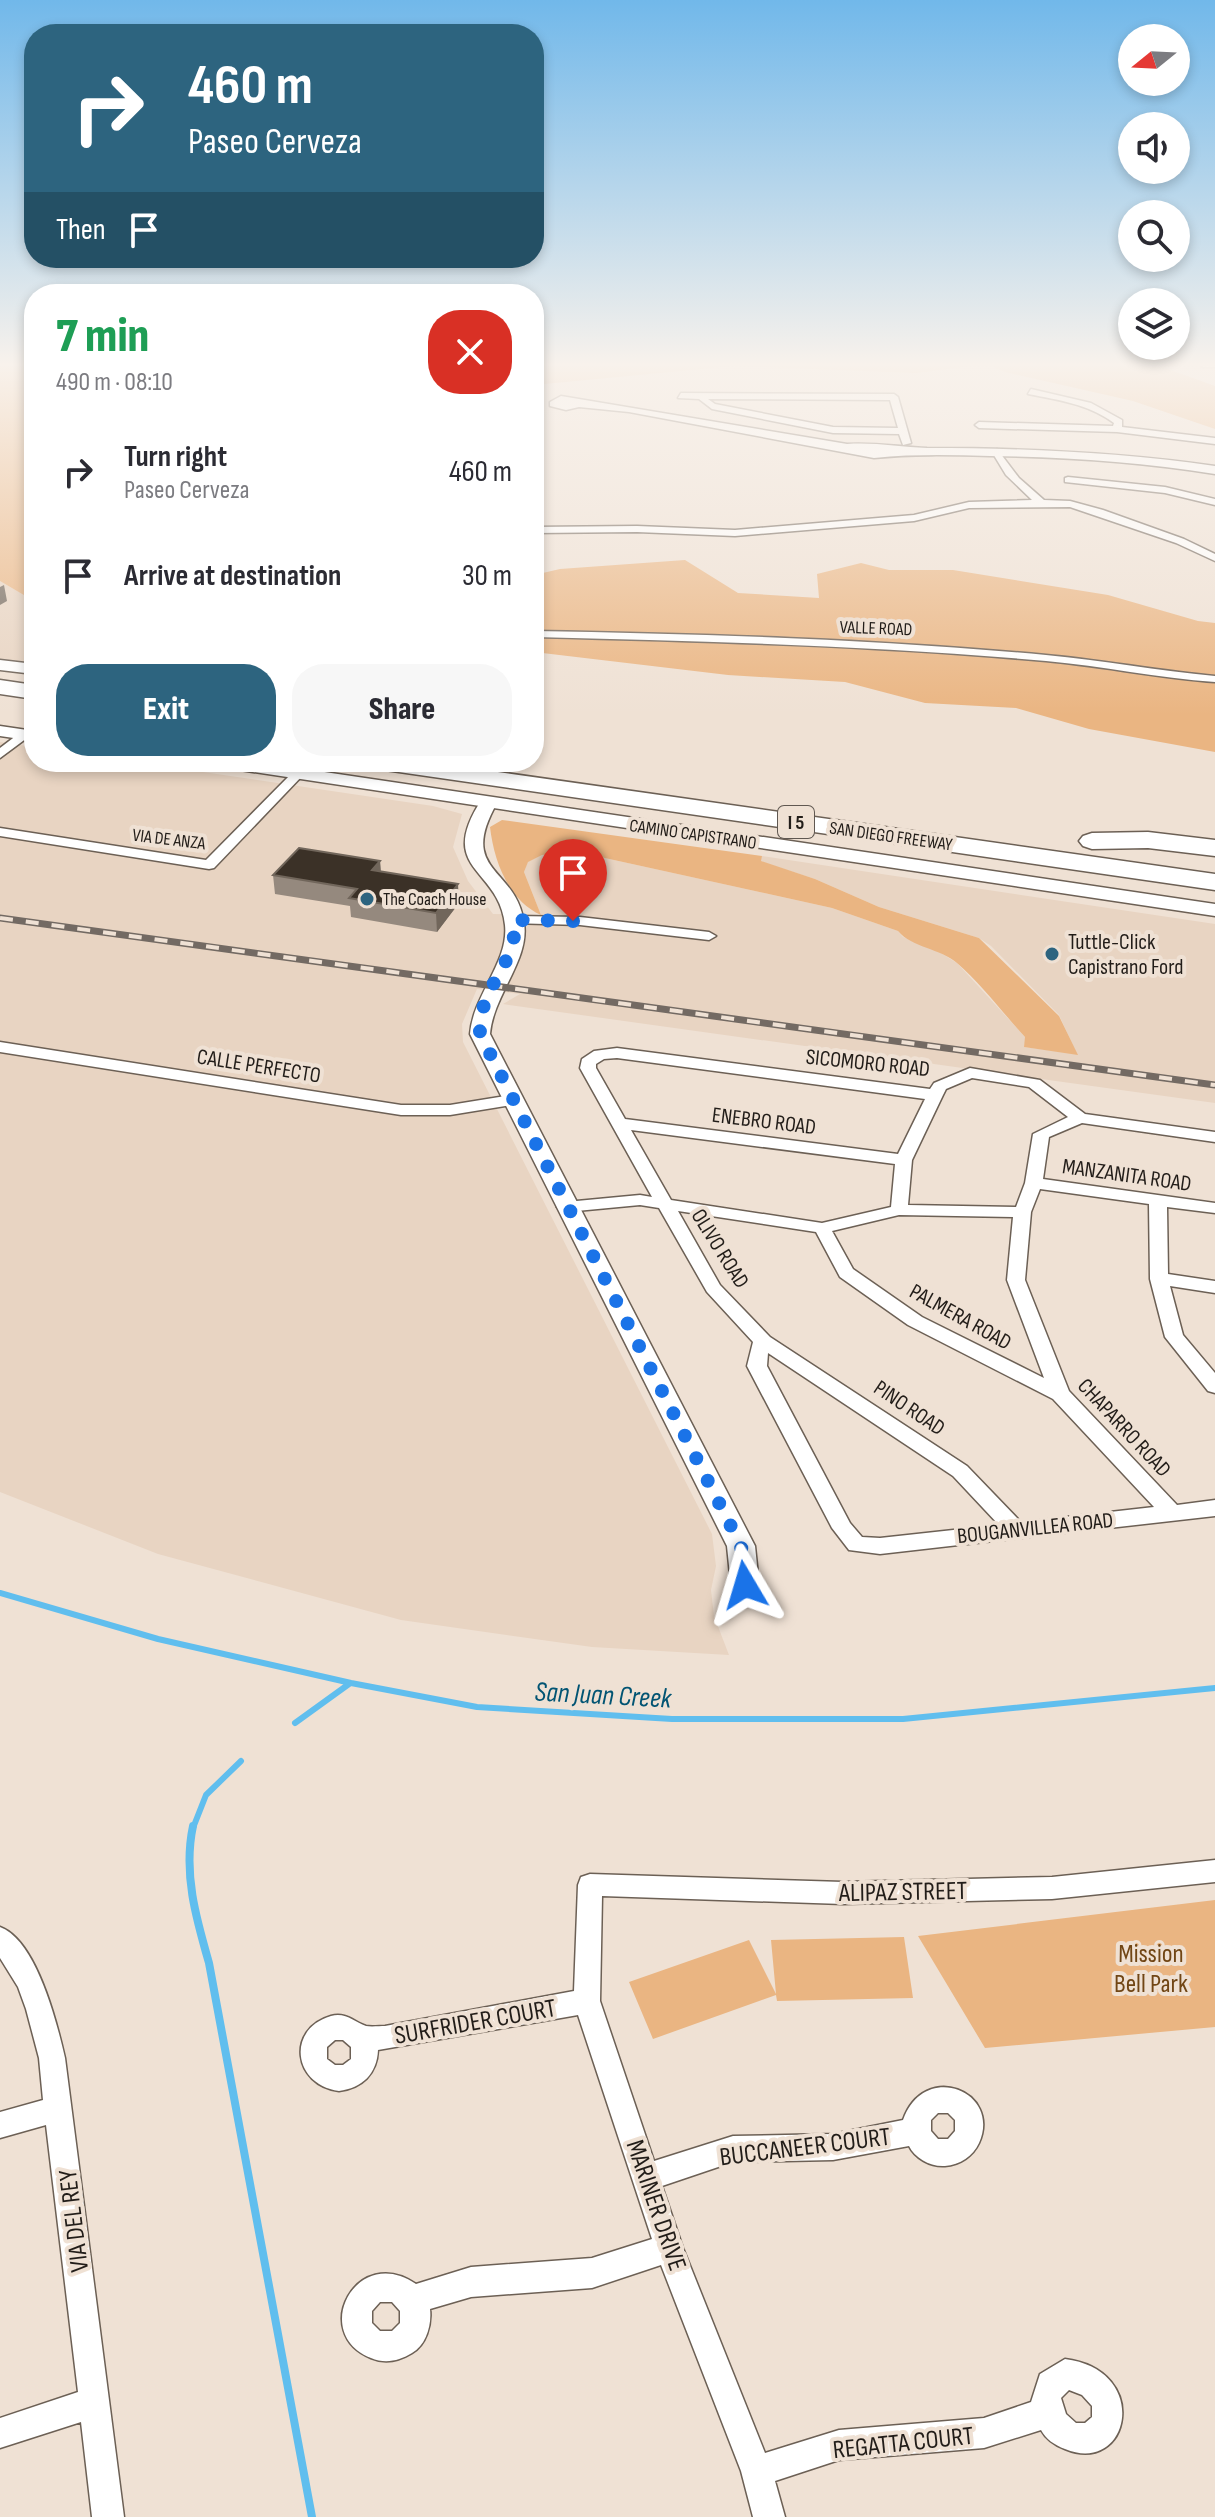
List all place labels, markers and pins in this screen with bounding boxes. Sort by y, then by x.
pin [539,839,607,921]
place label: The Coach House [383,889,487,910]
marker: The Coach House [358,890,376,908]
place label: Tuttle-Click Capistrano Ford [1068,929,1183,981]
marker: Tuttle-Click Capistrano Ford [1043,945,1061,963]

